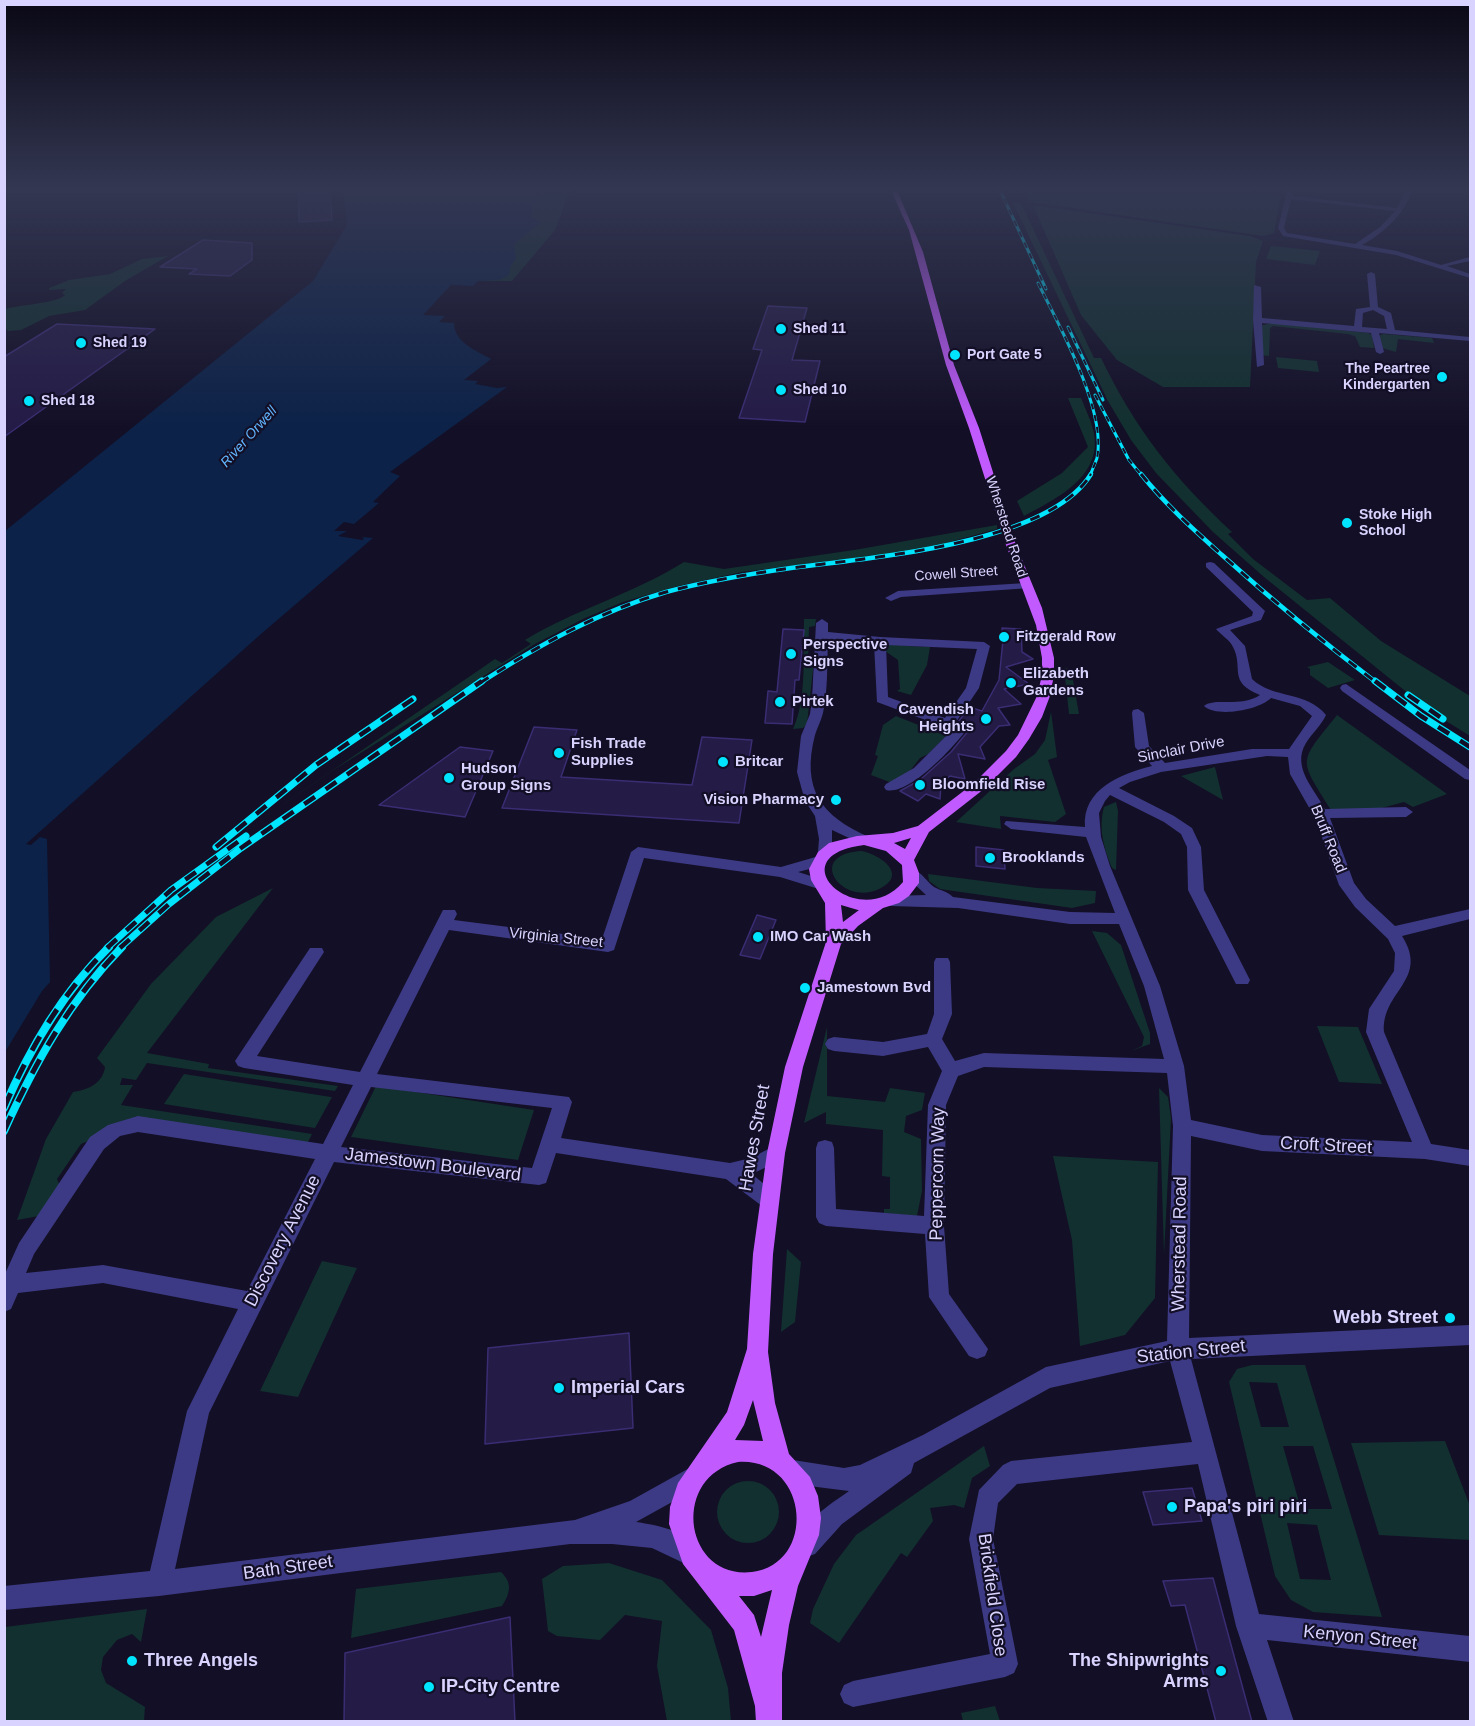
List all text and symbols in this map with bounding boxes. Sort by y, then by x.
place label: Shed 11 [793,321,846,337]
marker: Shed 11 [774,322,788,336]
place label: Shed 19 [93,335,147,351]
marker: Shed 19 [74,336,88,350]
place label: Port Gate 5 [967,347,1042,363]
marker: Port Gate 5 [948,348,962,362]
place label: The Peartree Kindergarten [1343,361,1430,394]
marker: The Peartree Kindergarten [1435,370,1449,384]
place label: Shed 10 [793,382,847,398]
marker: Shed 10 [774,383,788,397]
place label: Shed 18 [41,393,95,409]
marker: Shed 18 [22,394,36,408]
water label: River Orwell [217,403,281,471]
street label: Wherstead Road [982,474,1030,580]
place label: Stoke High School [1359,507,1432,540]
marker: Stoke High School [1340,516,1354,530]
street label: Cowell Street [914,563,998,585]
place label: Fitzgerald Row [1016,629,1116,645]
marker: Fitzgerald Row [997,630,1011,644]
place label: Perspective Signs [803,636,887,671]
marker: Perspective Signs [784,647,798,661]
place label: Elizabeth Gardens [1023,665,1089,700]
marker: Elizabeth Gardens [1004,676,1018,690]
place label: Pirtek [792,693,834,711]
marker: Pirtek [773,695,787,709]
place label: Cavendish Heights [898,701,974,736]
marker: Cavendish Heights [979,712,993,726]
street label: Sinclair Drive [1136,733,1226,767]
place label: Fish Trade Supplies [571,735,646,770]
marker: Fish Trade Supplies [552,746,566,760]
place label: Britcar [735,753,783,771]
marker: Britcar [716,755,730,769]
place label: Hudson Group Signs [461,760,551,795]
marker: Hudson Group Signs [442,771,456,785]
place label: Bloomfield Rise [932,776,1045,794]
marker: Bloomfield Rise [913,778,927,792]
place label: Vision Pharmacy [703,791,824,809]
marker: Vision Pharmacy [829,793,843,807]
street label: Bruff Road [1306,803,1350,875]
place label: Brooklands [1002,849,1085,867]
marker: Brooklands [983,851,997,865]
street label: Virginia Street [508,924,604,952]
place label: IMO Car Wash [770,928,871,946]
marker: IMO Car Wash [751,930,765,944]
place label: Jamestown Bvd [817,979,931,997]
marker: Jamestown Bvd [798,981,812,995]
street label: Hawes Street [735,1083,775,1193]
street label: Peppercorn Way [926,1107,950,1241]
street label: Croft Street [1279,1133,1373,1159]
street label: Jamestown Boulevard [344,1143,522,1187]
street label: Discovery Avenue [241,1172,325,1310]
street label: Wherstead Road [1168,1176,1192,1312]
place label: Webb Street [1333,1307,1438,1329]
marker: Webb Street [1443,1311,1457,1325]
street label: Station Street [1136,1336,1246,1368]
place label: Imperial Cars [571,1377,685,1399]
marker: Imperial Cars [552,1381,566,1395]
place label: Papa's piri piri [1184,1496,1307,1518]
marker: Papa's piri piri [1165,1500,1179,1514]
street label: Brickfield Close [973,1532,1011,1658]
street label: Bath Street [242,1551,334,1585]
street label: Kenyon Street [1302,1621,1418,1655]
place label: Three Angels [144,1650,258,1672]
place label: The Shipwrights Arms [1069,1650,1209,1692]
marker: Three Angels [125,1654,139,1668]
marker: The Shipwrights Arms [1214,1664,1228,1678]
place label: IP-City Centre [441,1676,560,1698]
marker: IP-City Centre [422,1680,436,1694]

